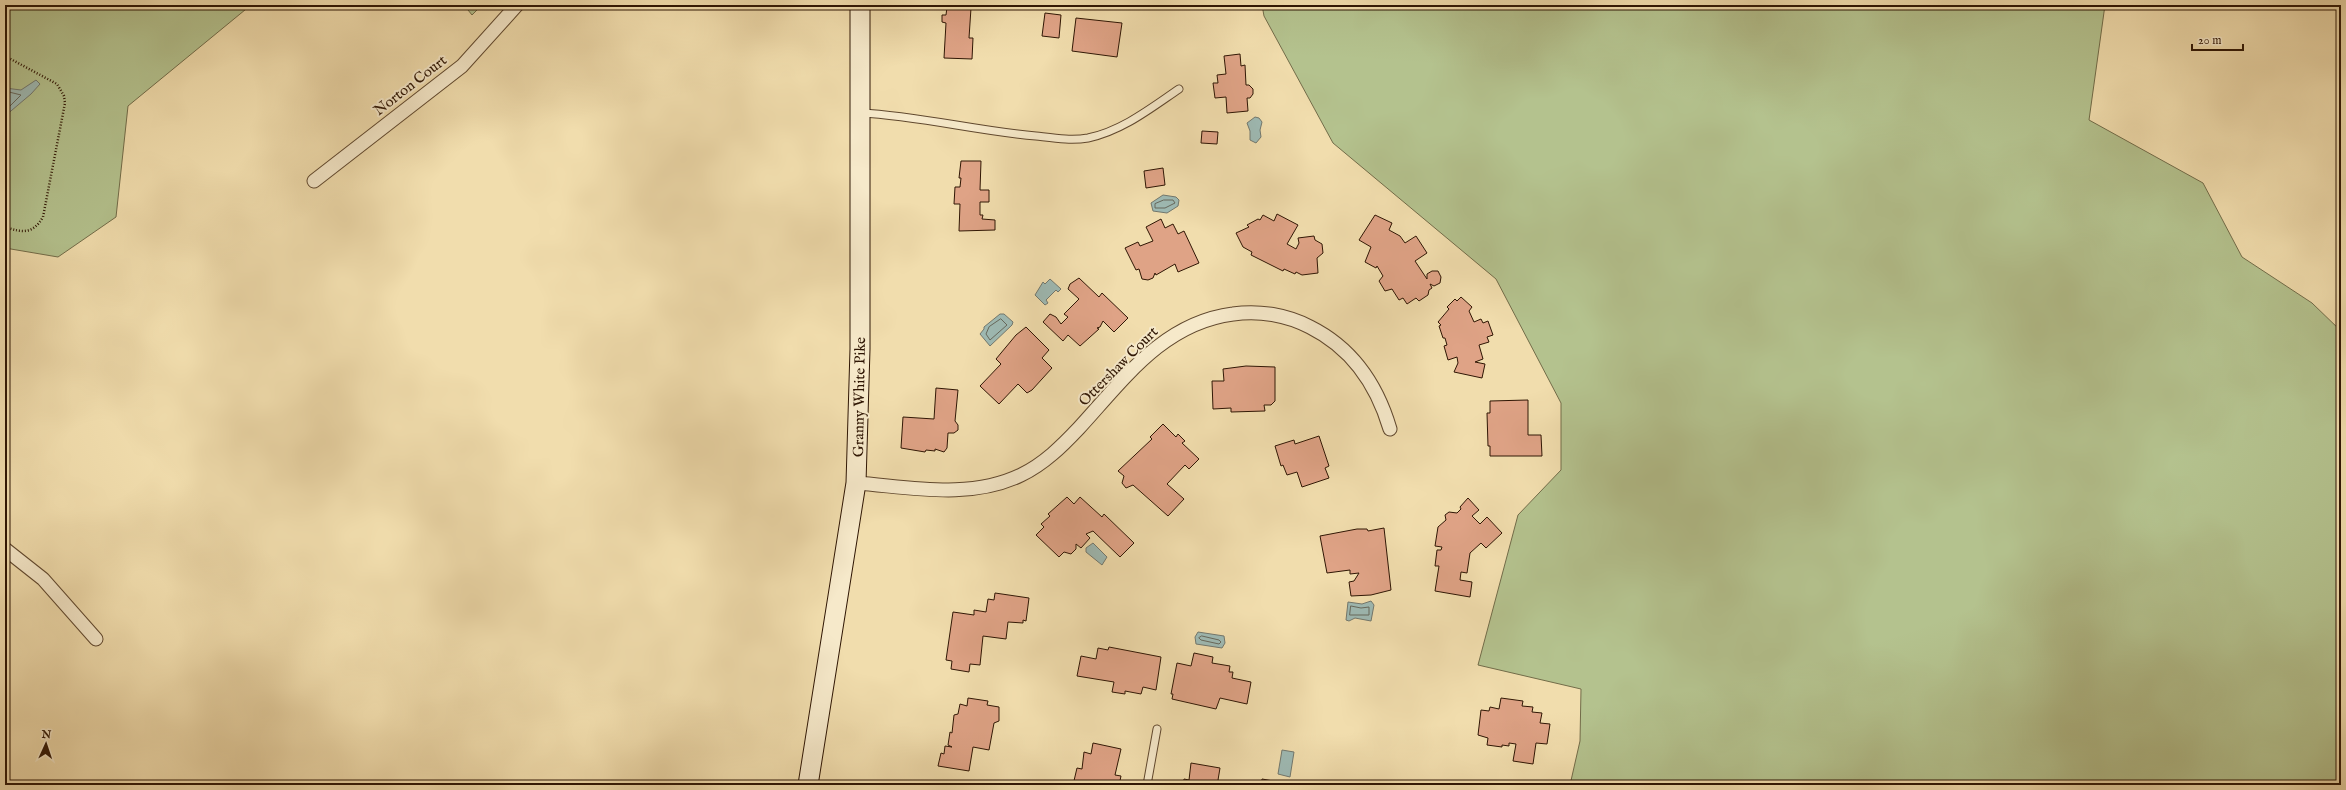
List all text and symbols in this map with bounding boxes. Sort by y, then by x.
scale bar [2192,26,2243,52]
text: 20 m [2198,33,2221,48]
street label: Norton Court [370,51,451,120]
street label: Ottershaw Court [1075,323,1162,410]
street label: Granny White Pike [849,337,870,457]
north arrow [26,724,66,764]
text: N [40,728,52,742]

